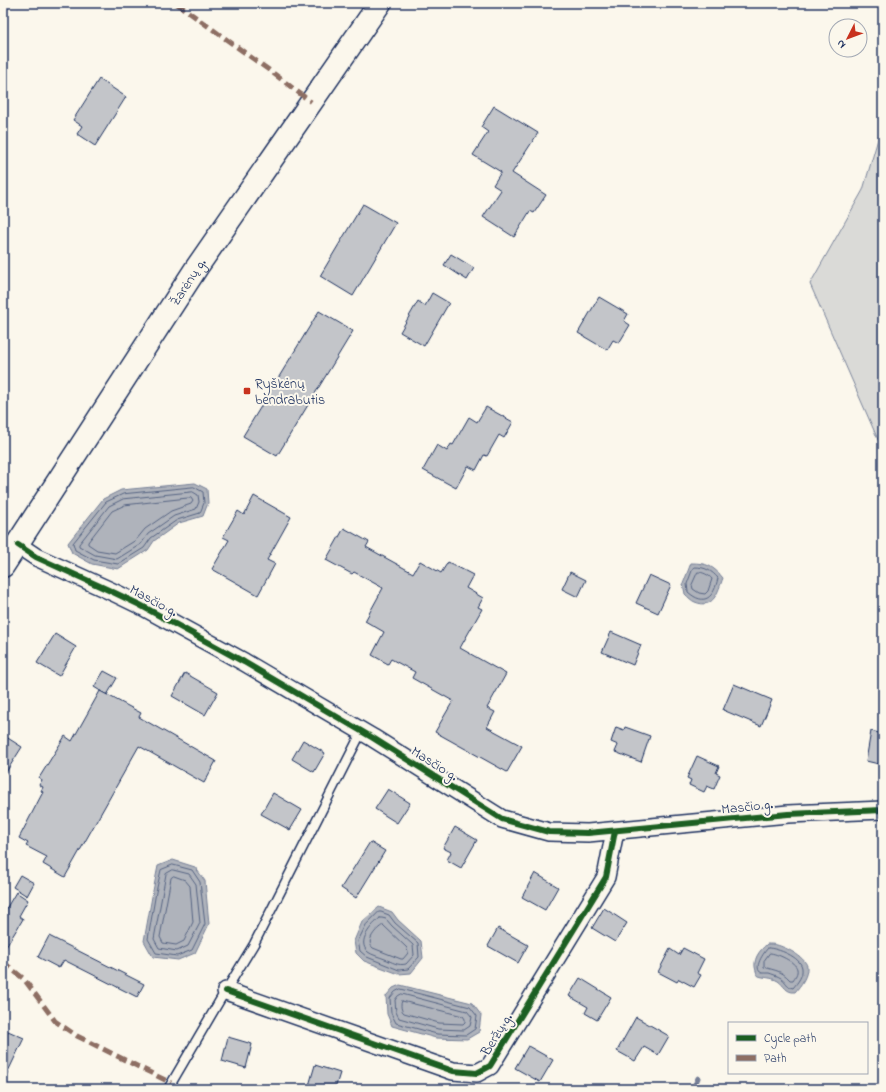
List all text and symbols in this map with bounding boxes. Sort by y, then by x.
north arrow [828,18,868,58]
text: N [833,36,850,52]
street label: Žarėnų g. [165,254,212,311]
place label: Ryškėnų bendrabutis [255,374,325,411]
marker: Ryškėnų bendrabutis [242,386,252,396]
street label: Masčio g. [125,580,181,624]
street label: Masčio g. [406,742,462,788]
street label: Masčio g. [720,794,774,822]
street label: Beržų g. [476,1009,519,1061]
legend [728,1022,868,1074]
text: Cycle path [764,1030,816,1049]
text: Path [764,1050,787,1068]

